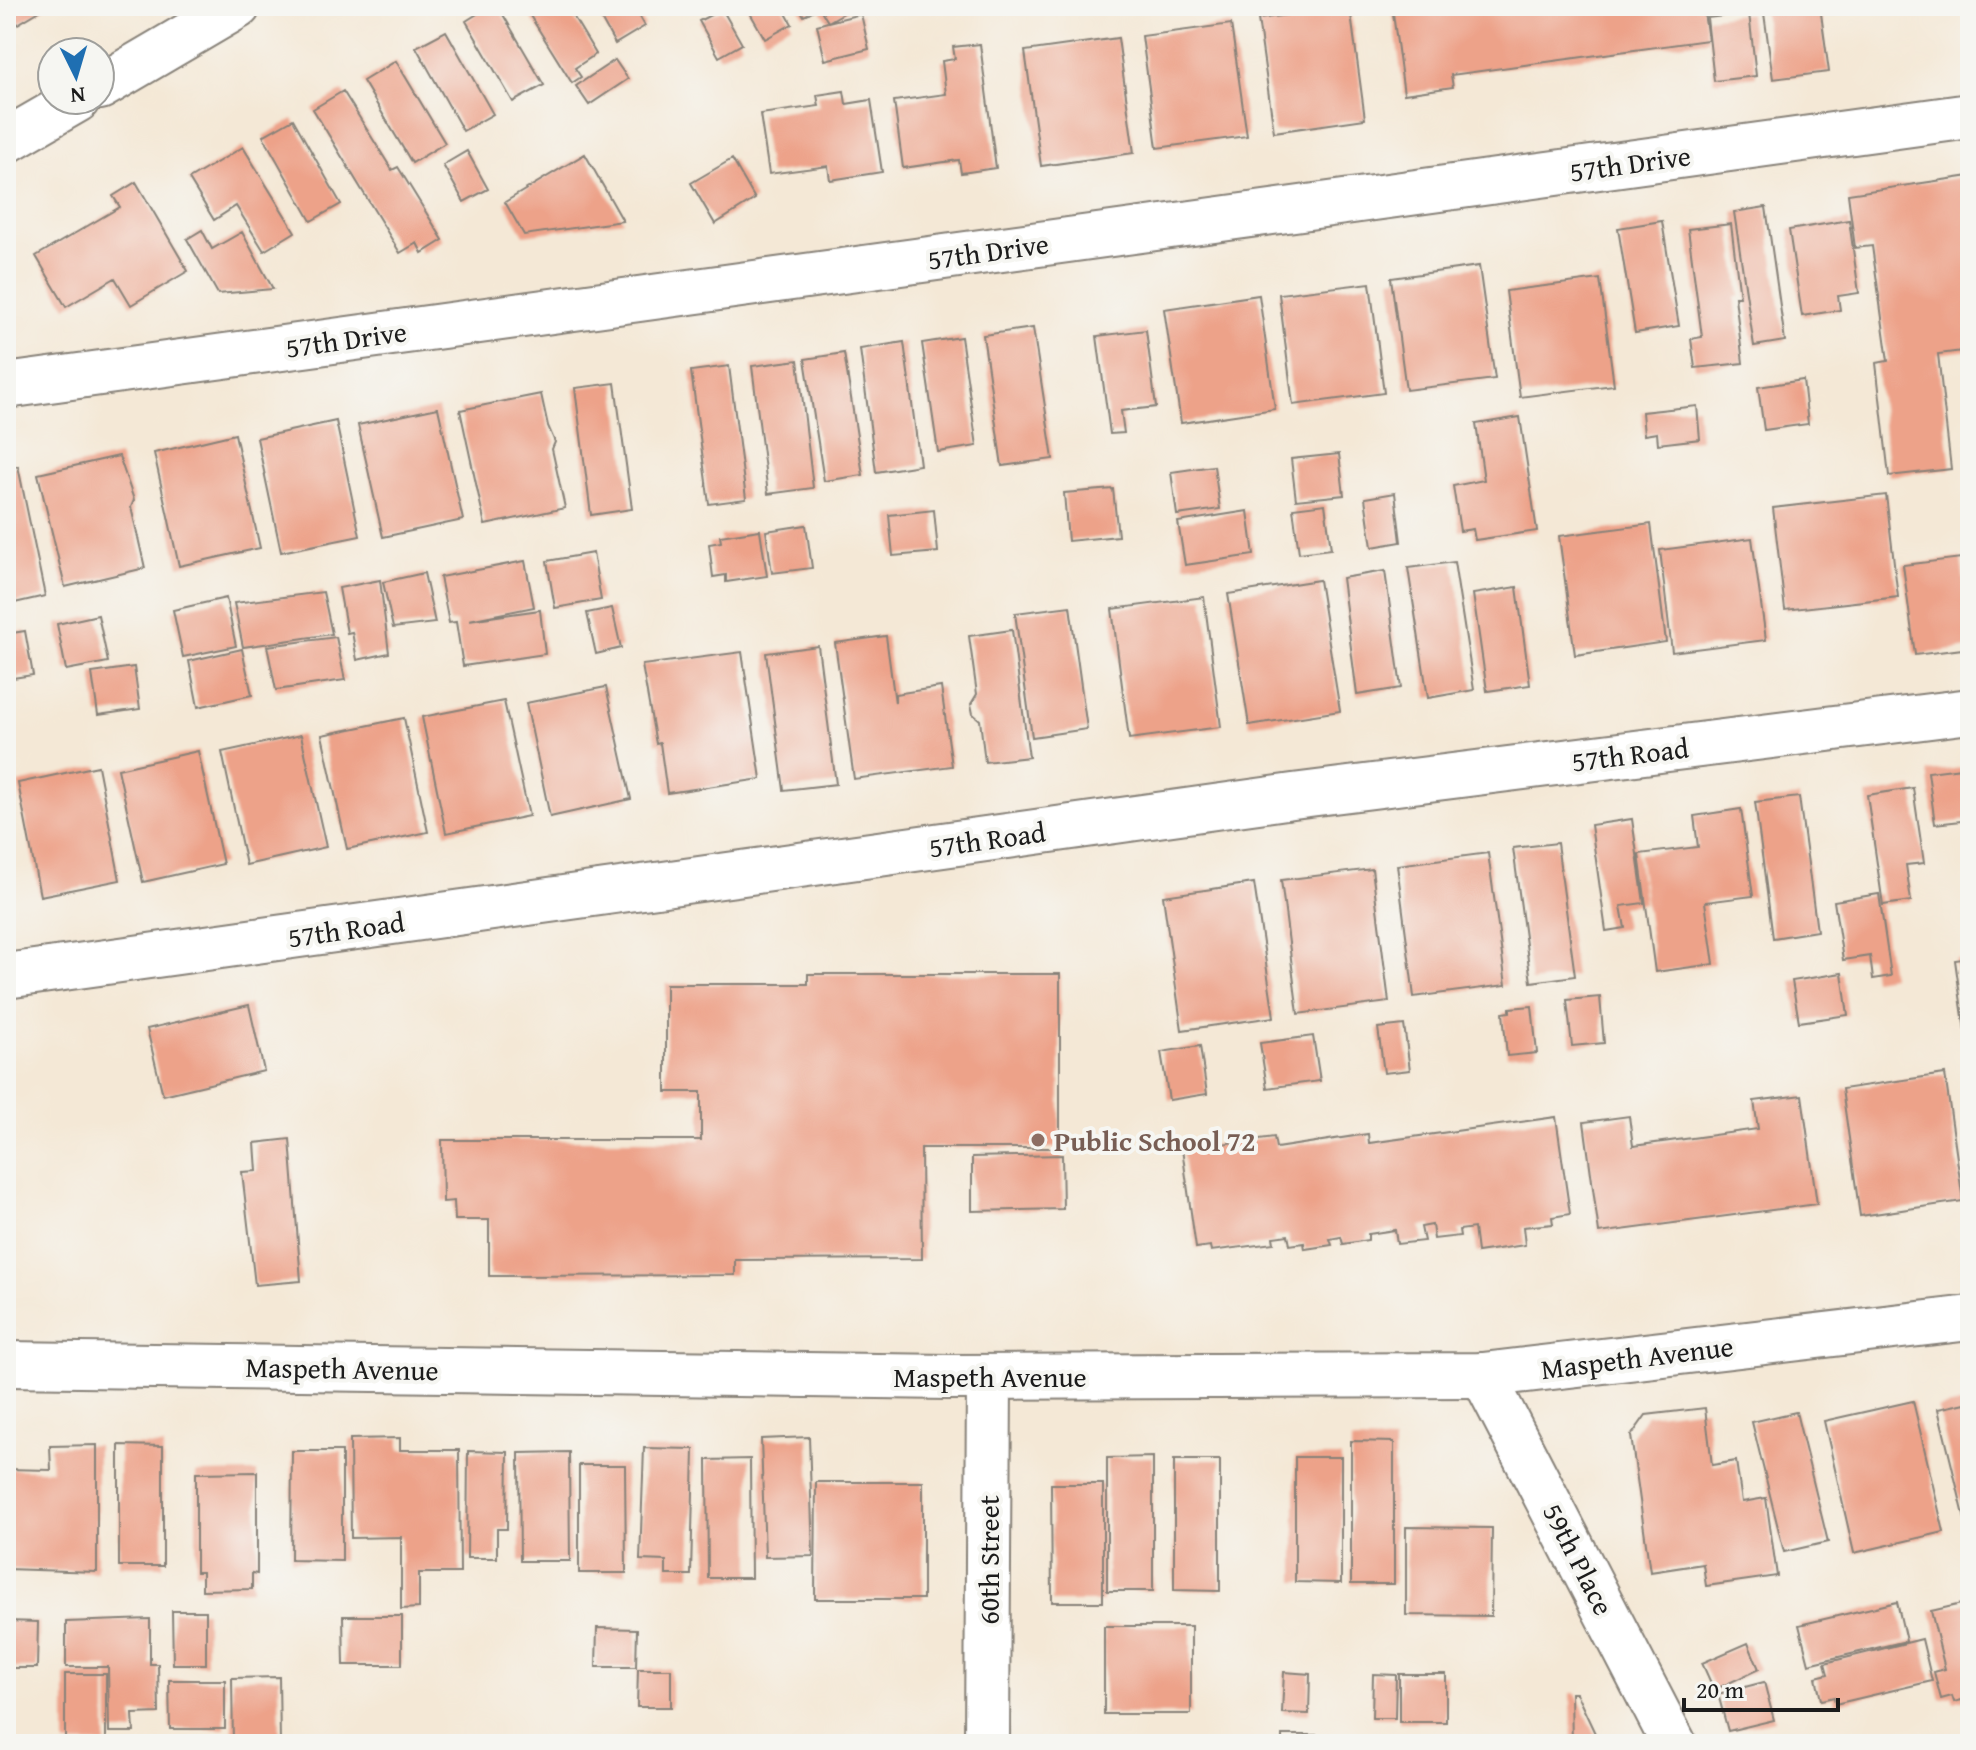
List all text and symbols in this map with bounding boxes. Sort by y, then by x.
north arrow [36,36,116,116]
text: N [69,79,86,113]
street label: 57th Drive [1567,134,1693,192]
street label: 57th Drive [925,222,1051,280]
street label: 57th Drive [283,310,409,368]
street label: 57th Road [1569,726,1691,781]
street label: 57th Road [926,811,1048,867]
street label: 57th Road [285,901,407,957]
place label: Public School 72 [1054,1120,1256,1161]
marker: Public School 72 [1029,1131,1047,1149]
street label: Maspeth Avenue [1539,1325,1735,1389]
street label: Maspeth Avenue [245,1346,439,1390]
street label: Maspeth Avenue [893,1356,1087,1397]
street label: 60th Street [968,1495,1009,1625]
street label: 59th Place [1533,1496,1625,1622]
scale bar [1684,1662,1838,1712]
text: 20 m [1696,1672,1744,1707]

